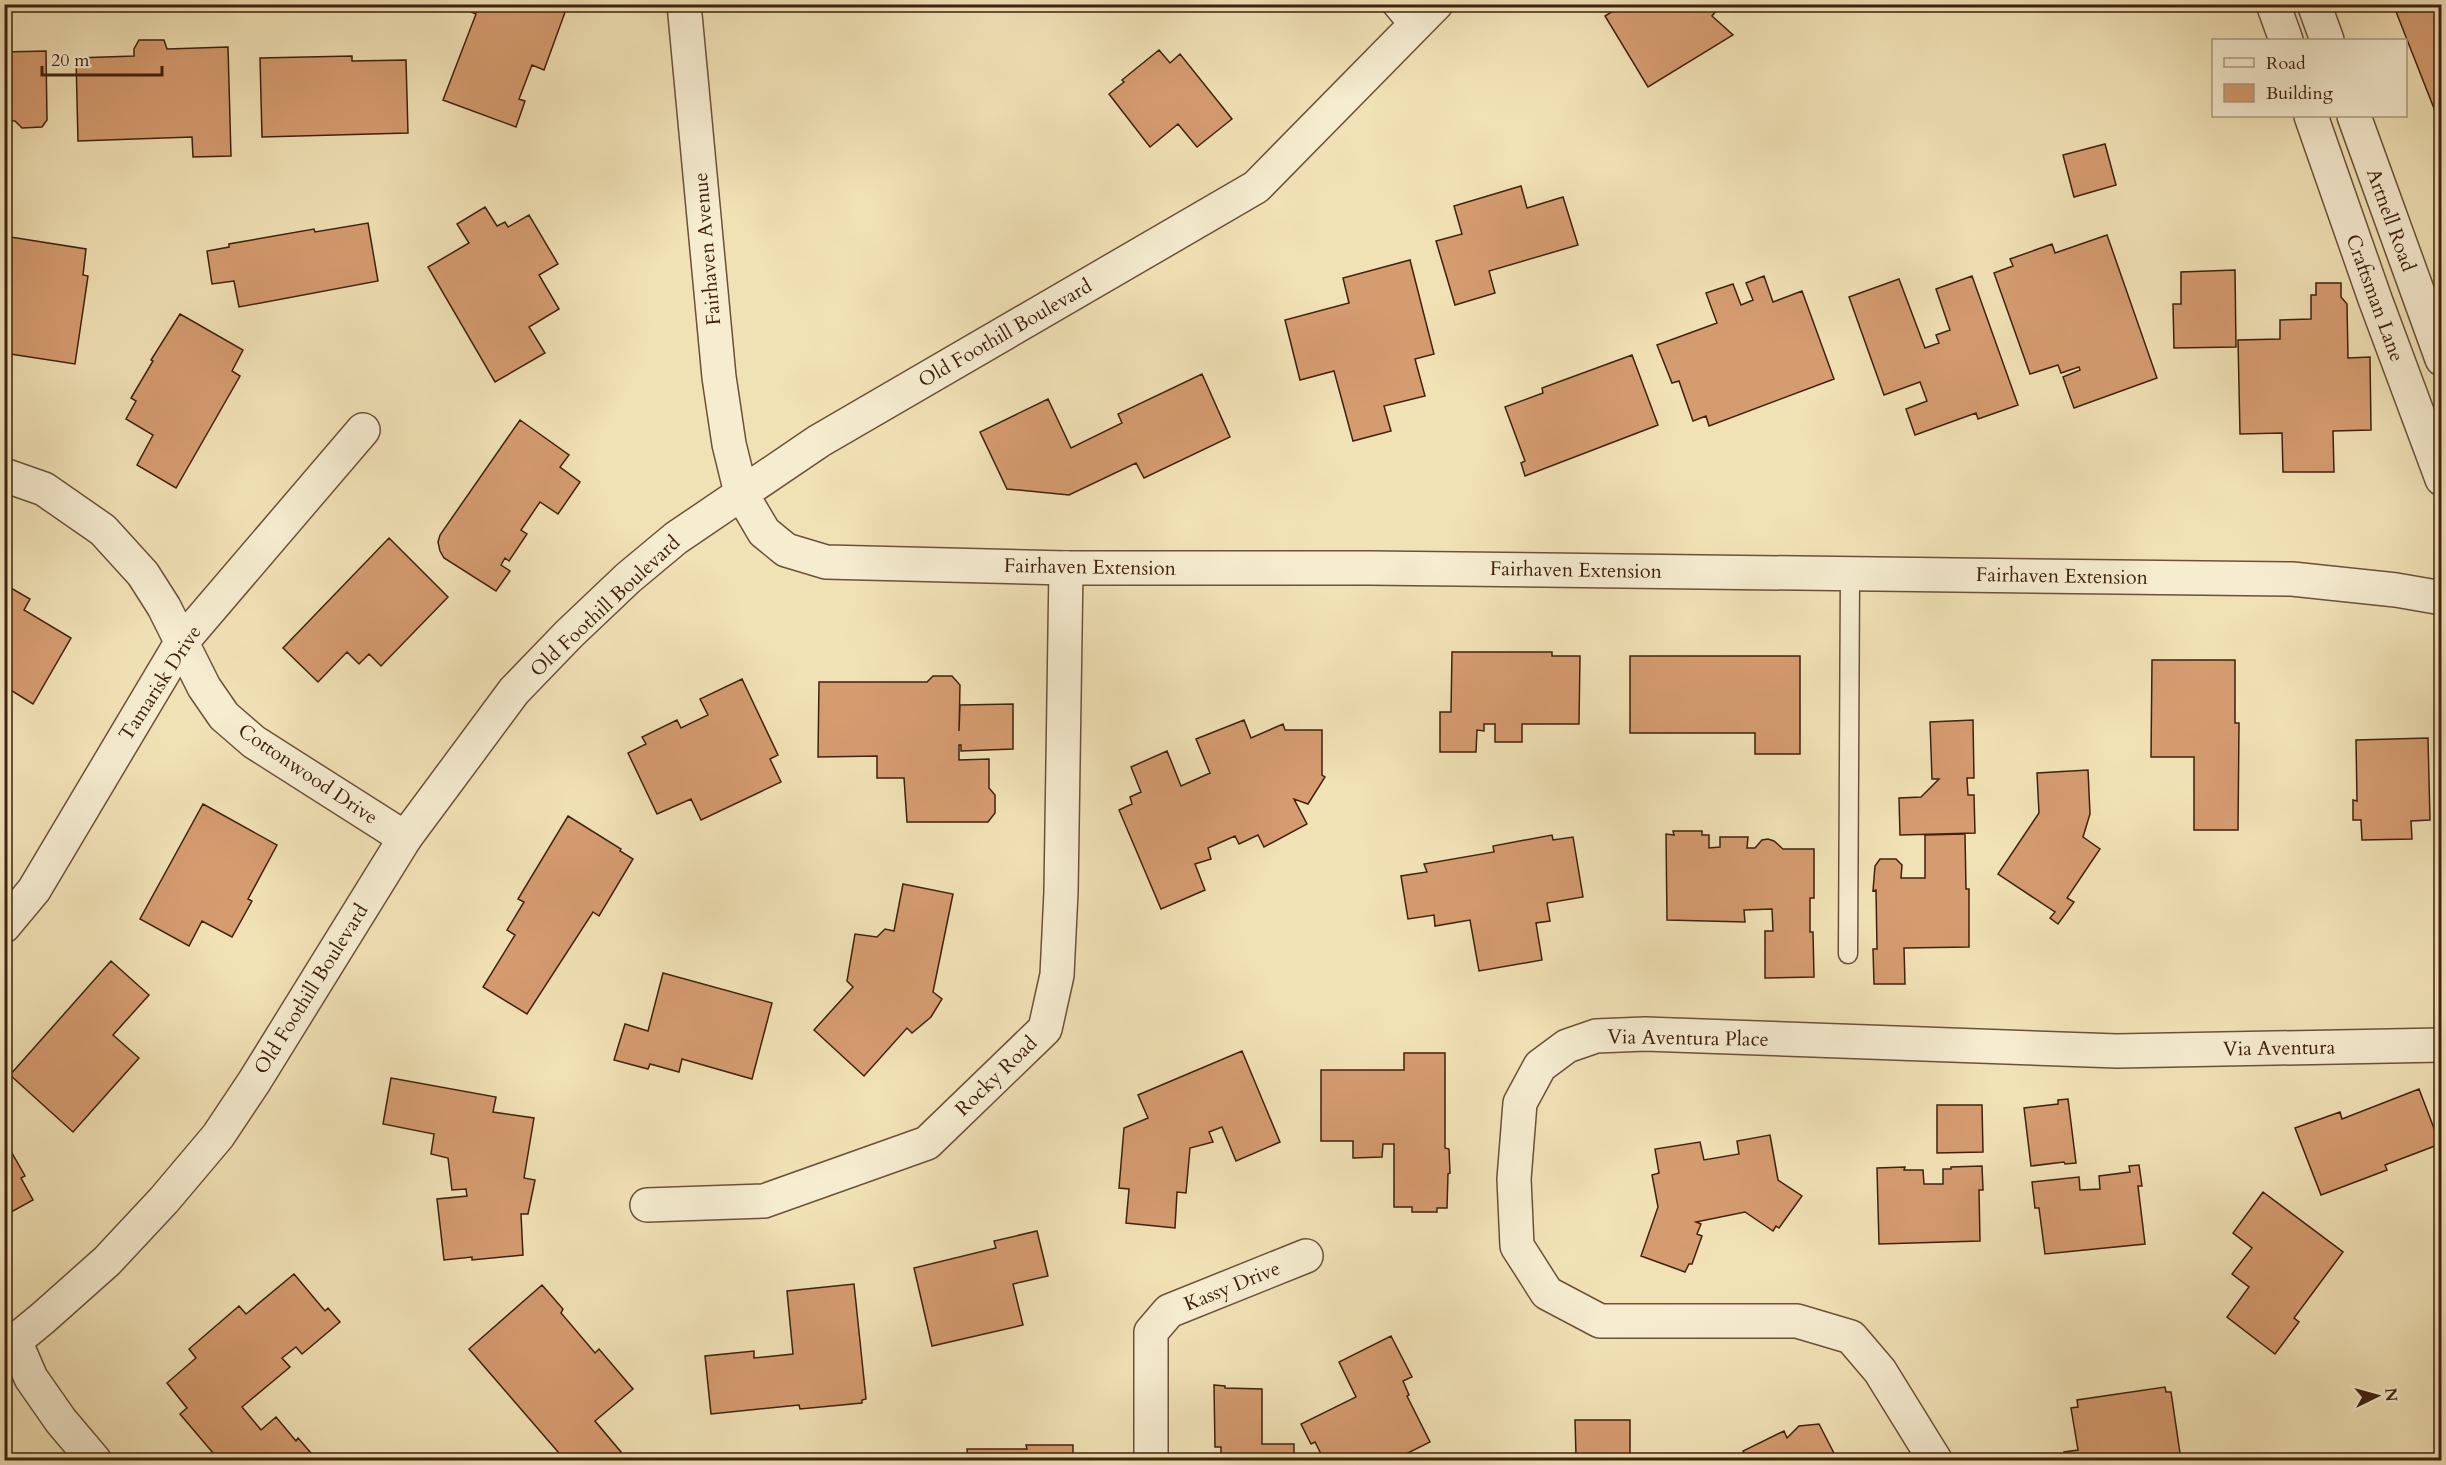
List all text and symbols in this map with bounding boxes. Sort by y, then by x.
scale bar [42,39,162,77]
legend [2212,39,2407,117]
text: 20 m [51,48,90,73]
text: Road [2266,51,2306,76]
text: Building [2266,81,2334,106]
street label: Artnell Road [2360,165,2422,276]
street label: Fairhaven Avenue [687,171,727,327]
street label: Craftsman Lane [2339,231,2411,365]
street label: Old Foothill Boulevard [913,272,1097,394]
street label: Old Foothill Boulevard [524,529,686,683]
street label: Fairhaven Extension [1004,552,1177,582]
street label: Fairhaven Extension [1490,555,1663,585]
street label: Fairhaven Extension [1976,561,2149,591]
street label: Tamarisk Drive [112,620,208,746]
street label: Cottonwood Drive [233,717,383,831]
street label: Old Foothill Boulevard [248,898,375,1079]
street label: Via Aventura Place [1607,1023,1769,1053]
street label: Rocky Road [949,1030,1043,1122]
street label: Via Aventura [2223,1034,2336,1062]
street label: Kassy Drive [1180,1255,1284,1317]
north arrow [2347,1366,2407,1426]
text: N [2379,1387,2403,1403]

